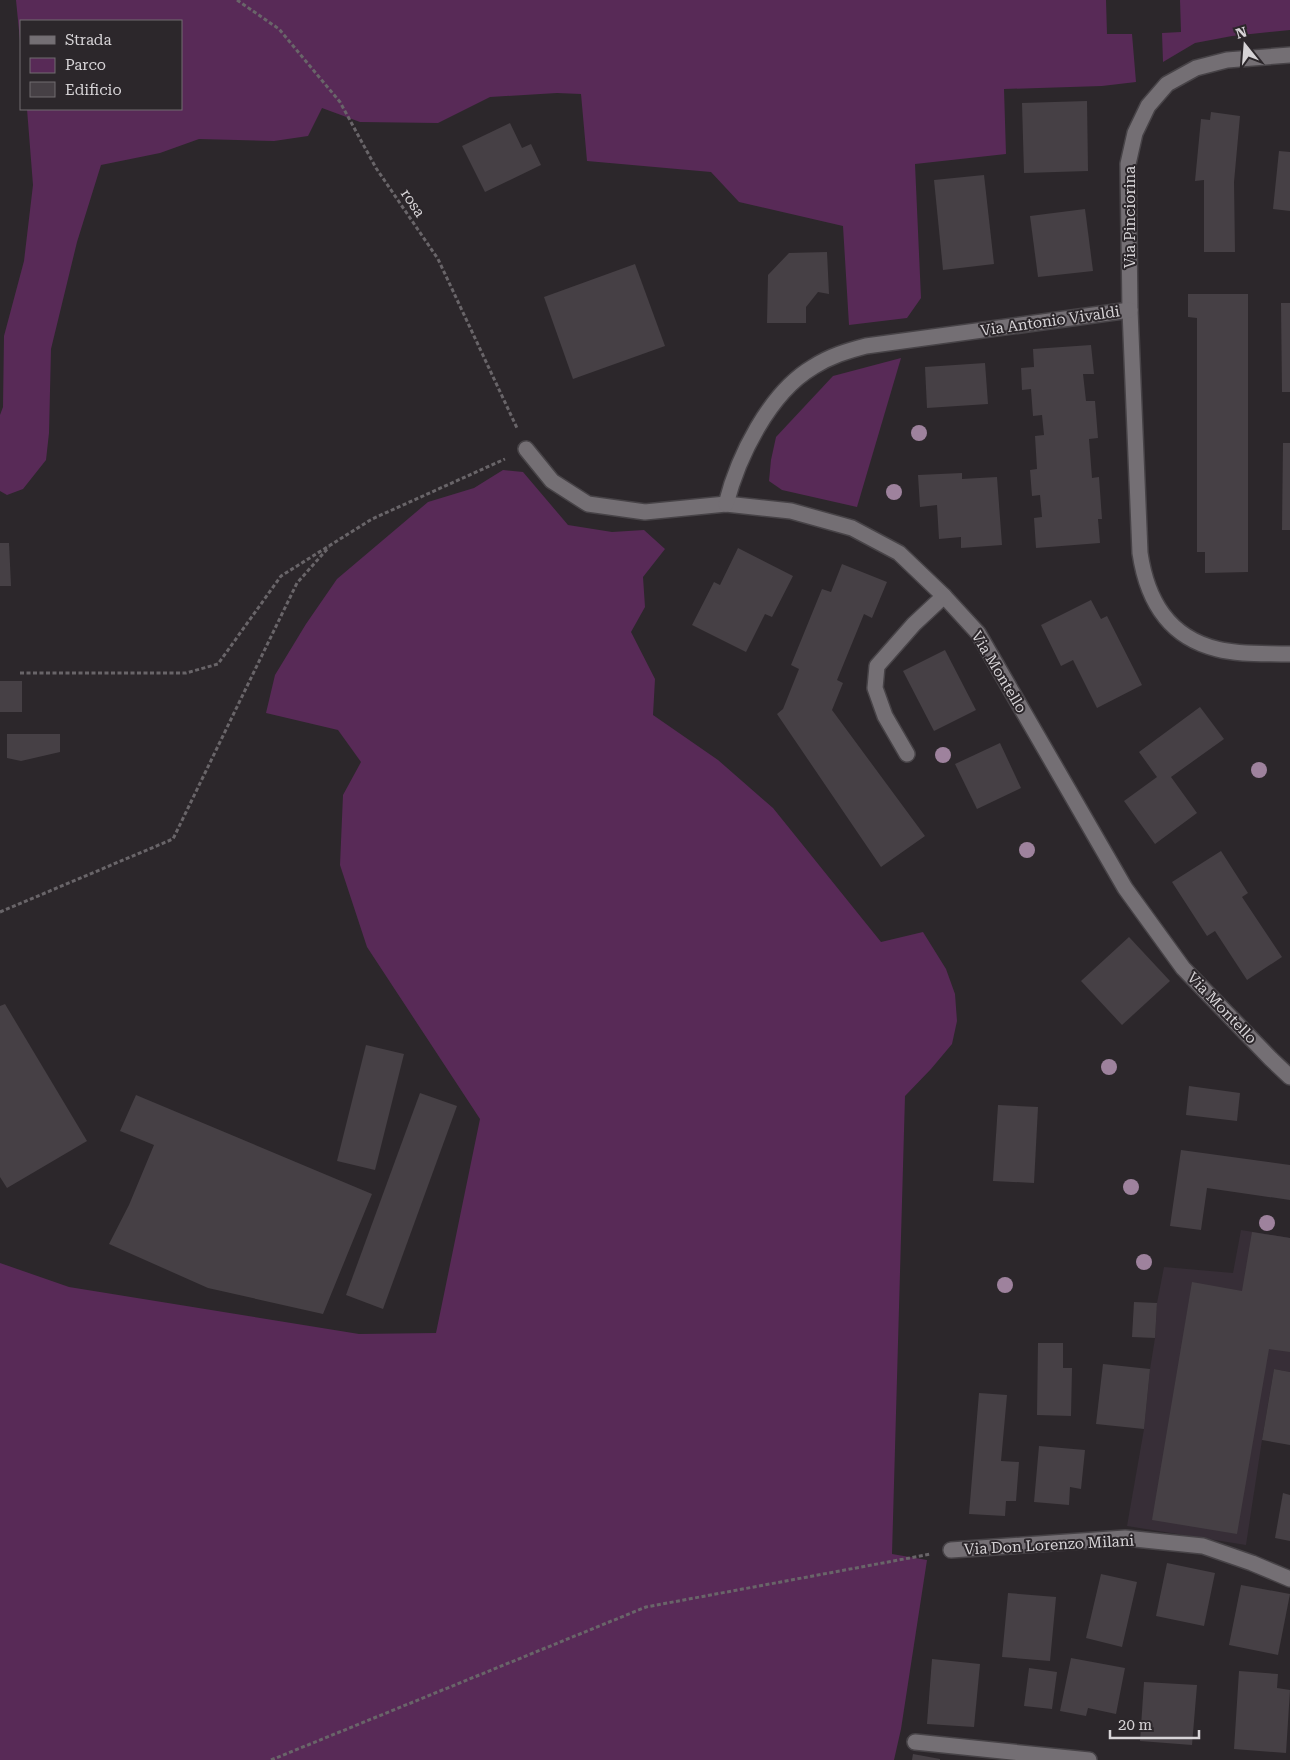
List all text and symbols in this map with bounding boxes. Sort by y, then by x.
legend [20,20,182,110]
north arrow [1220,20,1270,70]
text: N [1234,23,1249,42]
text: Strada [65,31,112,49]
text: Parco [65,56,106,74]
text: Edificio [65,81,122,99]
street label: Via Pinciorina [1121,166,1139,268]
street label: rosa [397,185,429,221]
street label: Via Antonio Vivaldi [979,302,1121,340]
street label: Via Montello [968,628,1030,716]
street label: Via Montello [1183,969,1261,1047]
street label: Via Don Lorenzo Milani [963,1532,1135,1558]
scale bar [1110,1708,1199,1740]
text: 20 m [1118,1716,1153,1734]

